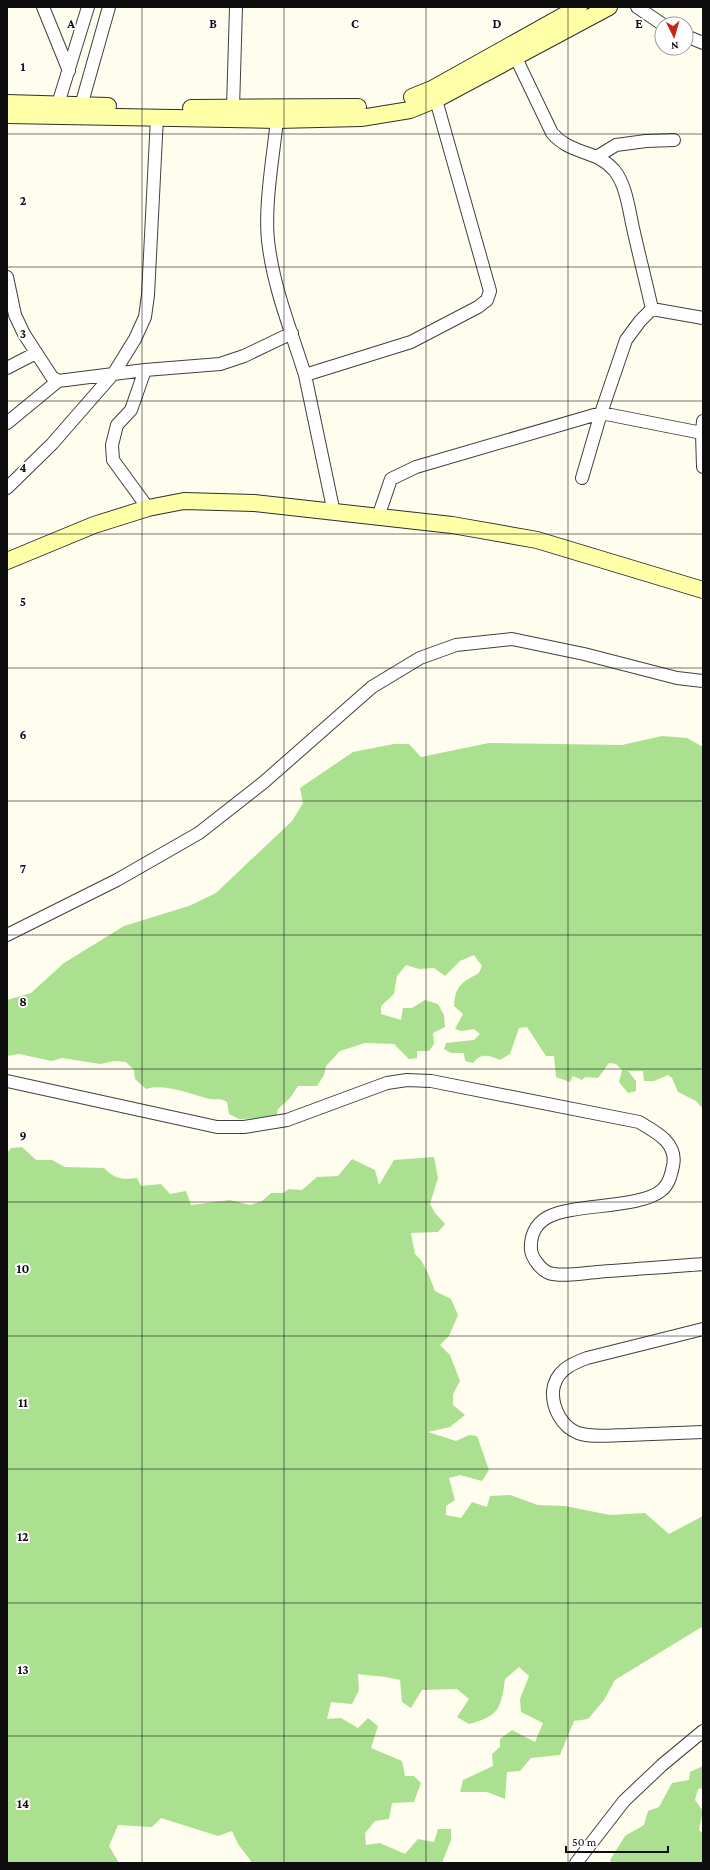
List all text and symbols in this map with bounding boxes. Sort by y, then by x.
text: A [66,16,75,31]
text: B [209,16,217,31]
text: C [351,16,359,31]
text: D [493,16,502,31]
text: E [635,16,643,31]
north arrow [654,16,694,56]
text: N [670,40,679,52]
text: 1 [21,59,26,74]
text: 2 [20,193,27,208]
text: 3 [20,326,26,341]
text: 4 [19,460,27,475]
text: 5 [20,594,26,609]
text: 6 [19,727,27,742]
text: 7 [20,861,26,876]
text: 8 [19,994,27,1009]
text: 9 [19,1128,27,1143]
text: 10 [17,1261,29,1276]
text: 11 [18,1395,28,1410]
text: 12 [17,1529,29,1544]
text: 13 [17,1662,29,1677]
text: 14 [17,1796,29,1811]
scale bar [566,1828,668,1854]
text: 50 m [572,1835,597,1849]

